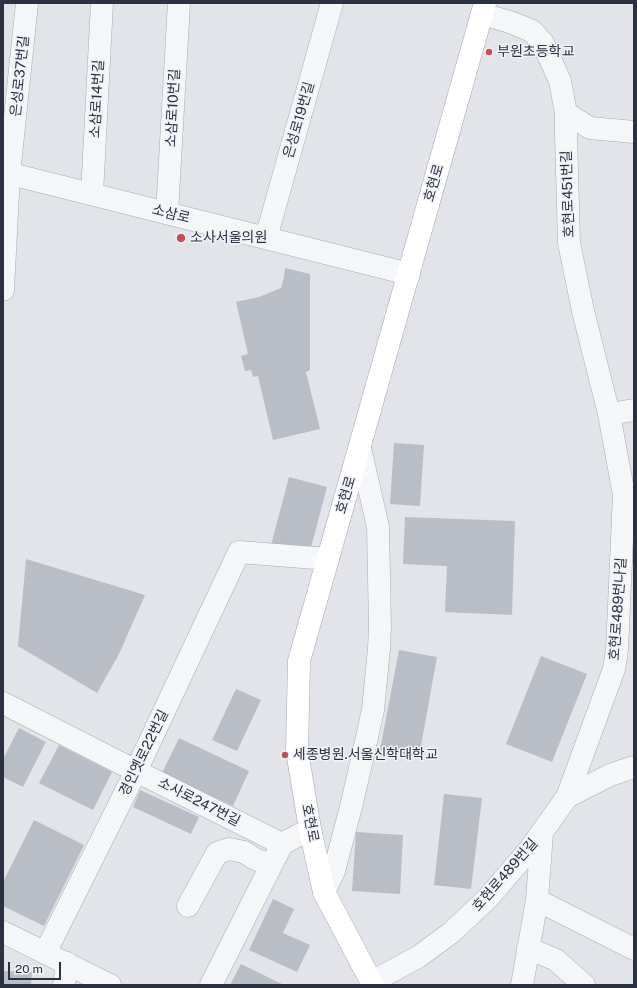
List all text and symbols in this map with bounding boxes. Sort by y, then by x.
street label: 은성로37번길 [7,35,33,117]
place label: 부원초등학교 [497,44,574,60]
marker: 부원초등학교 [484,47,494,57]
street label: 소삼로14번길 [87,59,107,139]
street label: 소삼로10번길 [163,68,183,148]
street label: 은성로19번길 [280,80,318,160]
street label: 호현로451번길 [558,150,578,238]
street label: 호현로 [421,162,447,204]
street label: 소삼로 [150,201,192,227]
place label: 소사서울의원 [190,230,267,246]
marker: 소사서울의원 [175,232,187,244]
street label: 호현로 [333,474,359,516]
street label: 호현로489번나길 [606,557,630,661]
street label: 경인옛로22번길 [116,707,172,799]
place label: 세종병원.서울신학대학교 [293,747,438,763]
marker: 세종병원.서울신학대학교 [280,750,290,760]
street label: 소사로247번길 [155,774,243,830]
street label: 호현로 [298,802,322,844]
street label: 호현로489번길 [469,835,541,915]
scale bar [10,954,63,980]
text: 20 m [15,962,43,976]

